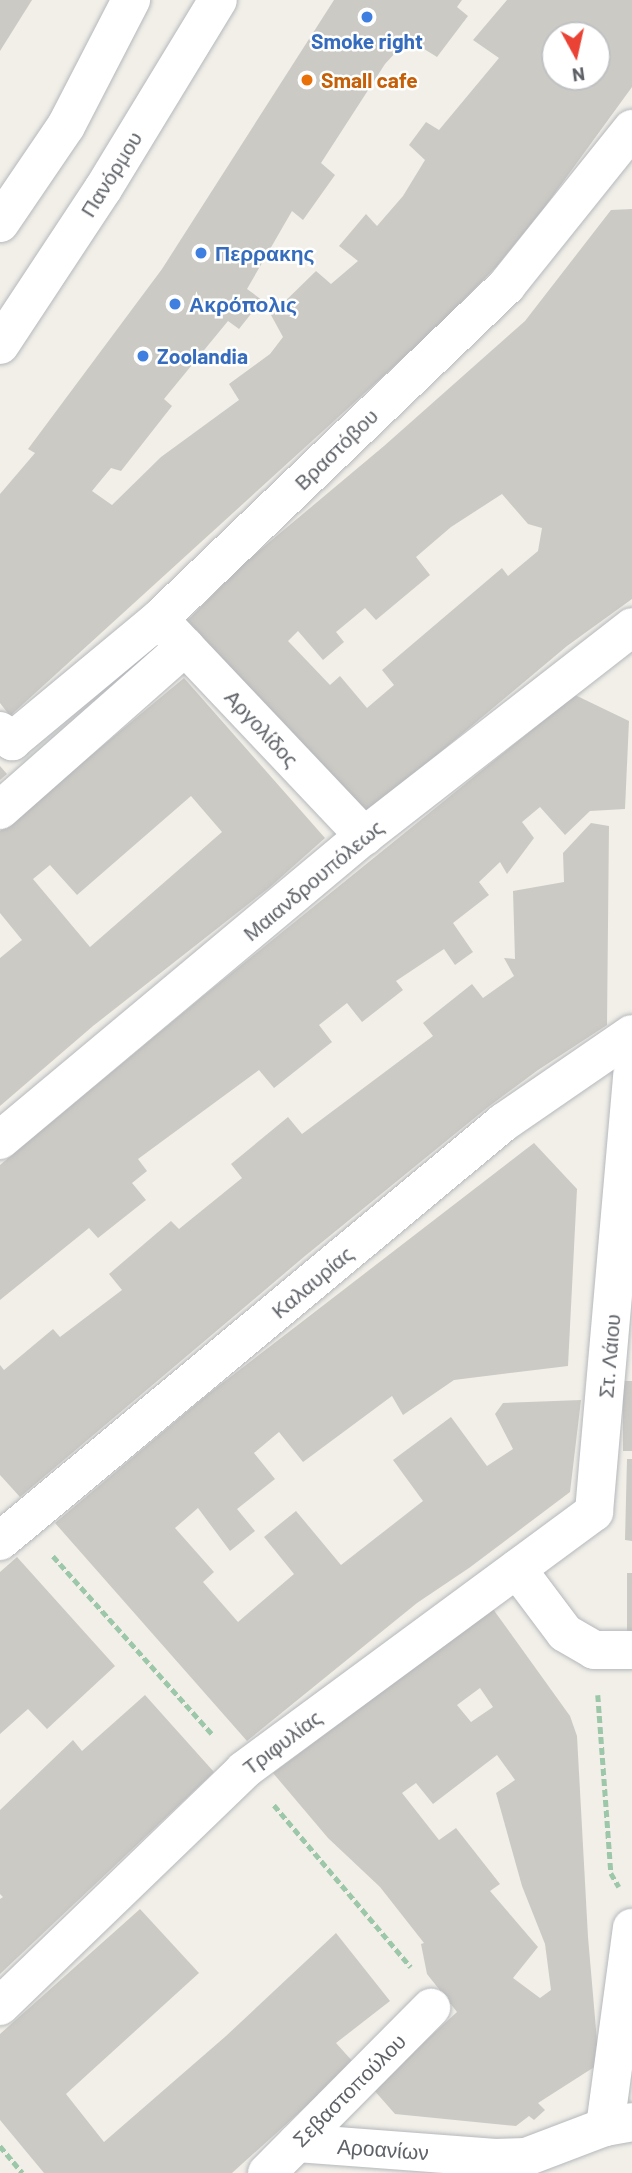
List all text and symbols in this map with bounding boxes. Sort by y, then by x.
marker: Smoke right [359,9,375,25]
north arrow [541,21,611,91]
place label: Smoke right [311,28,423,54]
text: N [571,63,587,88]
place label: Small cafe [321,67,418,93]
marker: Small cafe [299,72,315,88]
street label: Πανόρμου [75,127,147,221]
place label: Περρακης [215,240,314,266]
marker: Περρακης [193,245,209,261]
place label: Ακρόπολις [189,291,297,317]
marker: Ακρόπολις [167,296,183,312]
place label: Zoolandia [157,343,248,369]
marker: Zoolandia [135,348,151,364]
street label: Βραστόβου [289,403,383,495]
street label: Αργολίδος [220,684,304,772]
street label: Μαιανδρουπόλεως [238,814,388,946]
street label: Καλαυρίας [266,1241,358,1323]
street label: Στ. Λάιου [593,1313,625,1399]
street label: Τριφυλίας [238,1704,326,1780]
street label: Σεβαστοπούλου [287,2028,411,2152]
street label: Αροανίων [336,2133,430,2165]

